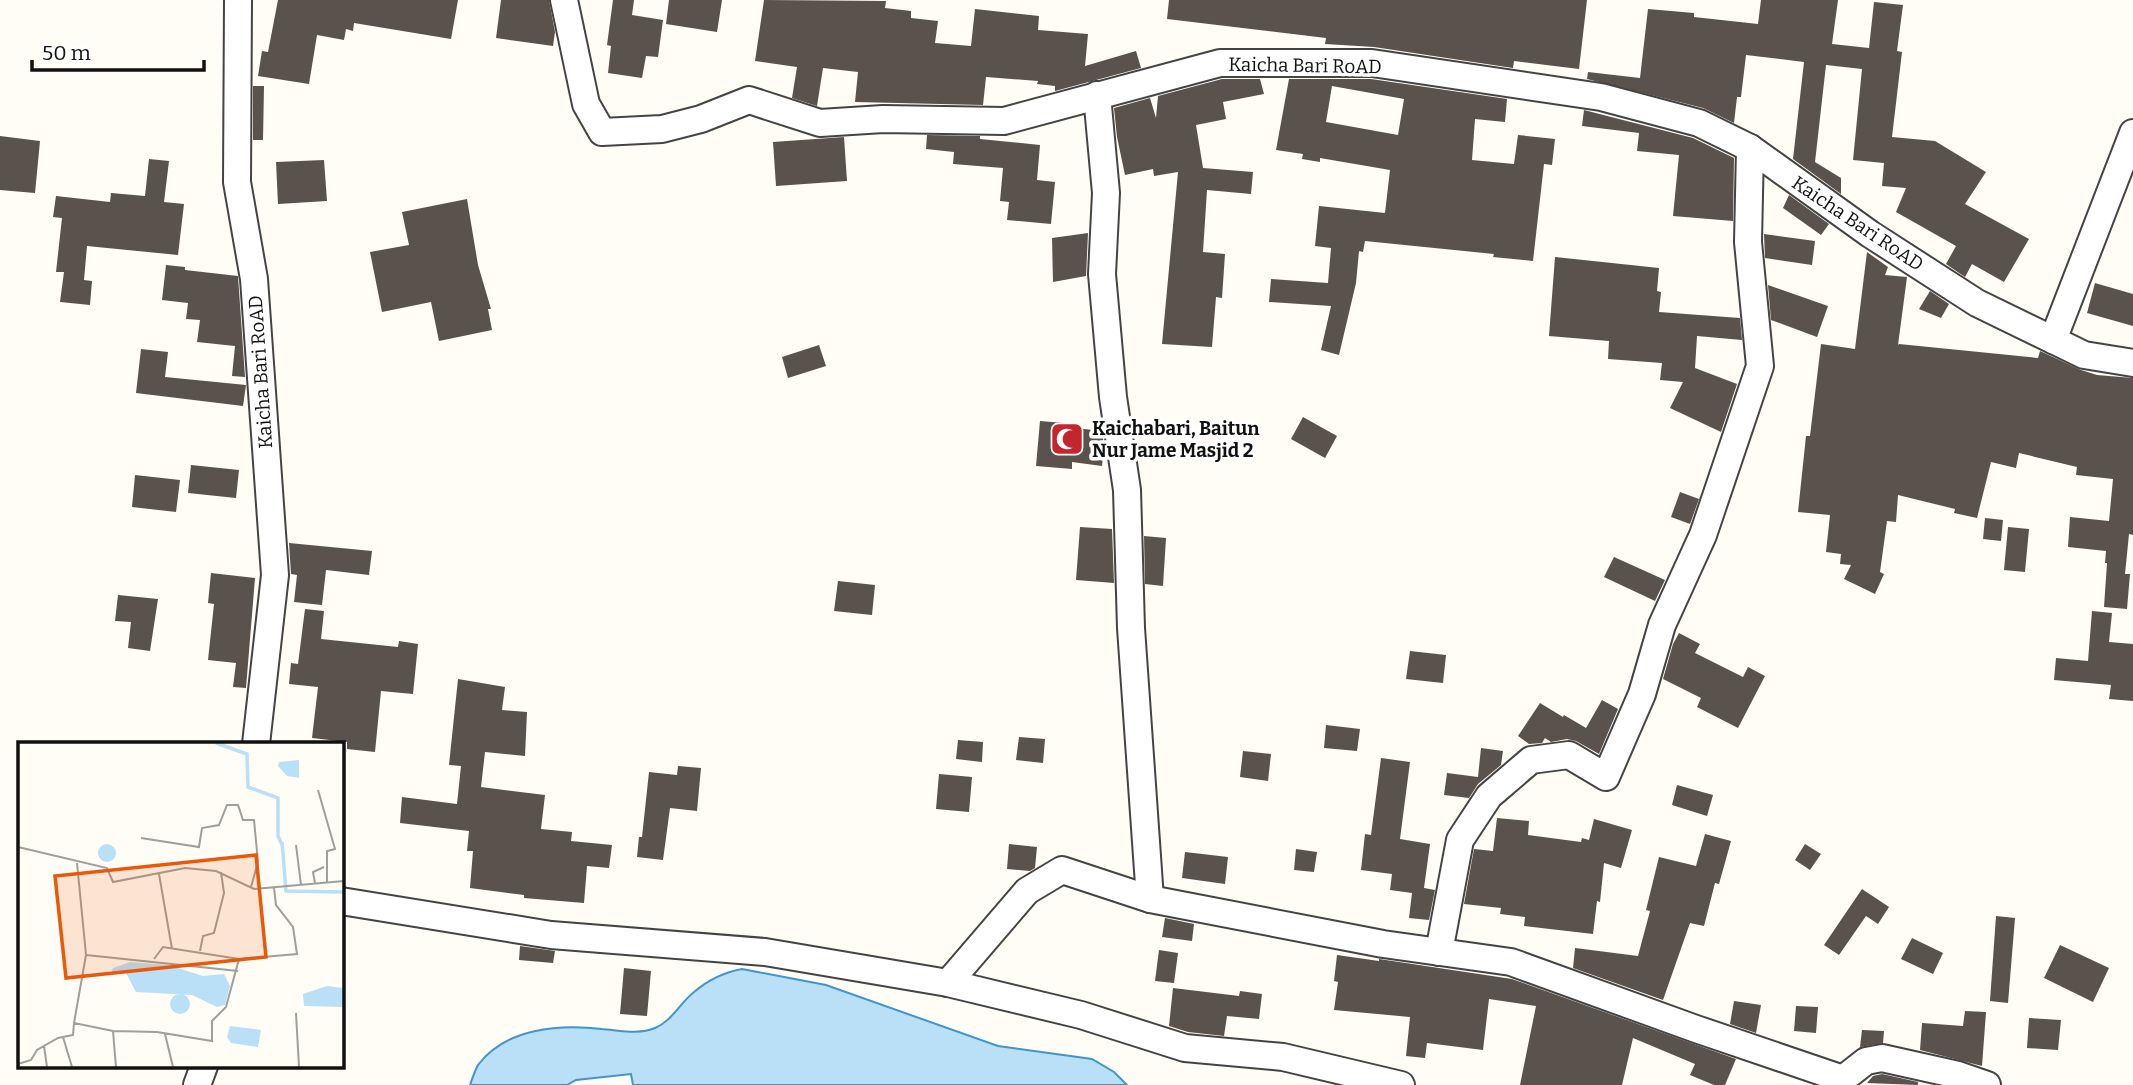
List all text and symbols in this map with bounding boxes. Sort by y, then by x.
scale bar [32,28,203,72]
text: 50 m [42,40,91,66]
street label: Kaicha Bari RoAD [1228,53,1382,78]
street label: Kaicha Bari RoAD [1788,171,1928,276]
street label: Kaicha Bari RoAD [244,295,277,449]
place label: Kaichabari, Baitun Nur Jame Masjid 2 [1092,417,1260,462]
mosque icon: Kaichabari, Baitun Nur Jame Masjid 2 [1048,420,1086,458]
inset map [18,742,343,1068]

